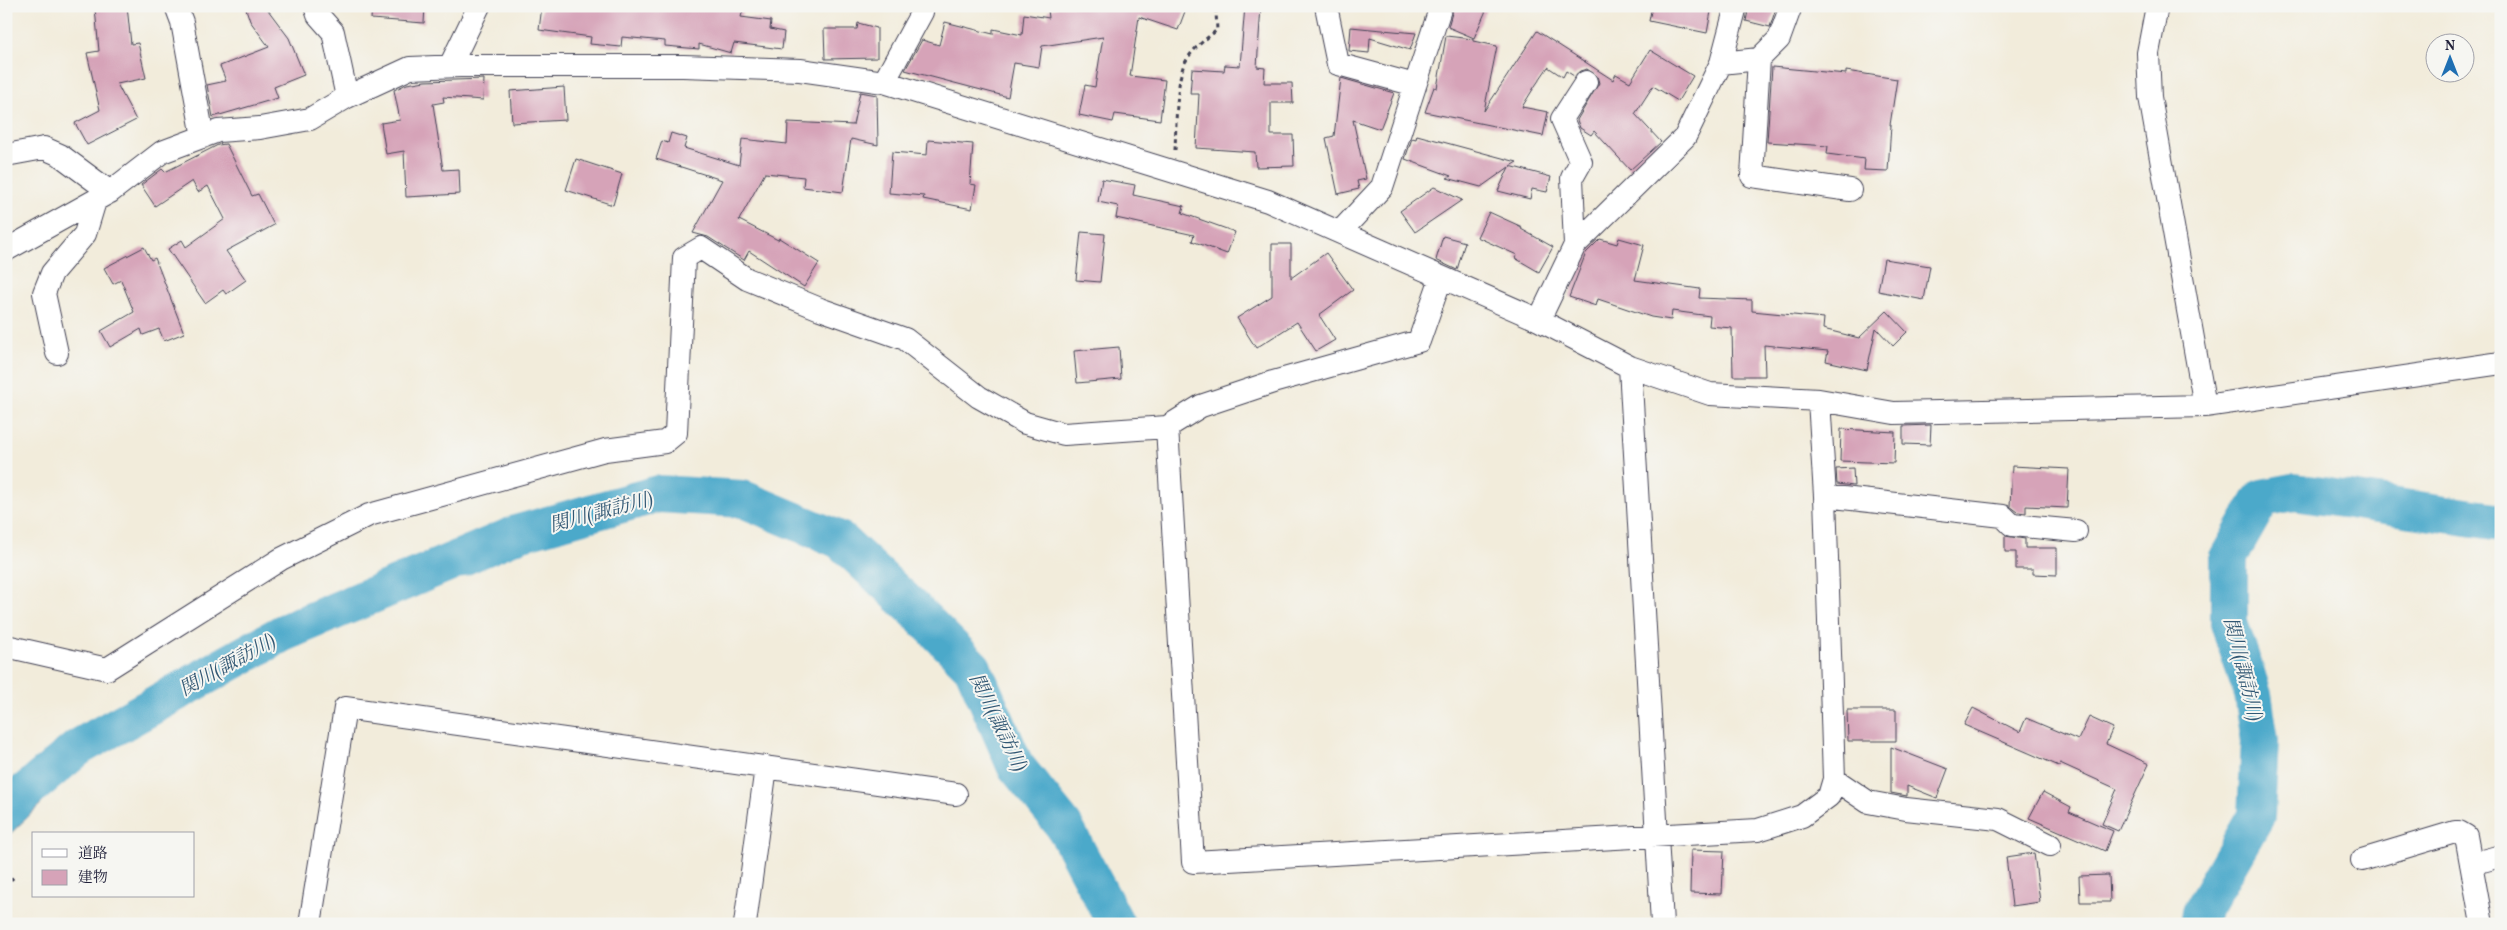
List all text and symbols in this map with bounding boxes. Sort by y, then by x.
north arrow [2424,32,2474,82]
text: N [2445,37,2455,56]
water label: 関川(諏訪川) [547,487,657,539]
water label: 関川(諏訪川) [2217,615,2268,725]
water label: 関川(諏訪川) [175,628,281,703]
water label: 関川(諏訪川) [962,669,1032,777]
legend [32,832,195,898]
text: 道路 [78,844,108,865]
text: 建物 [78,868,108,889]

